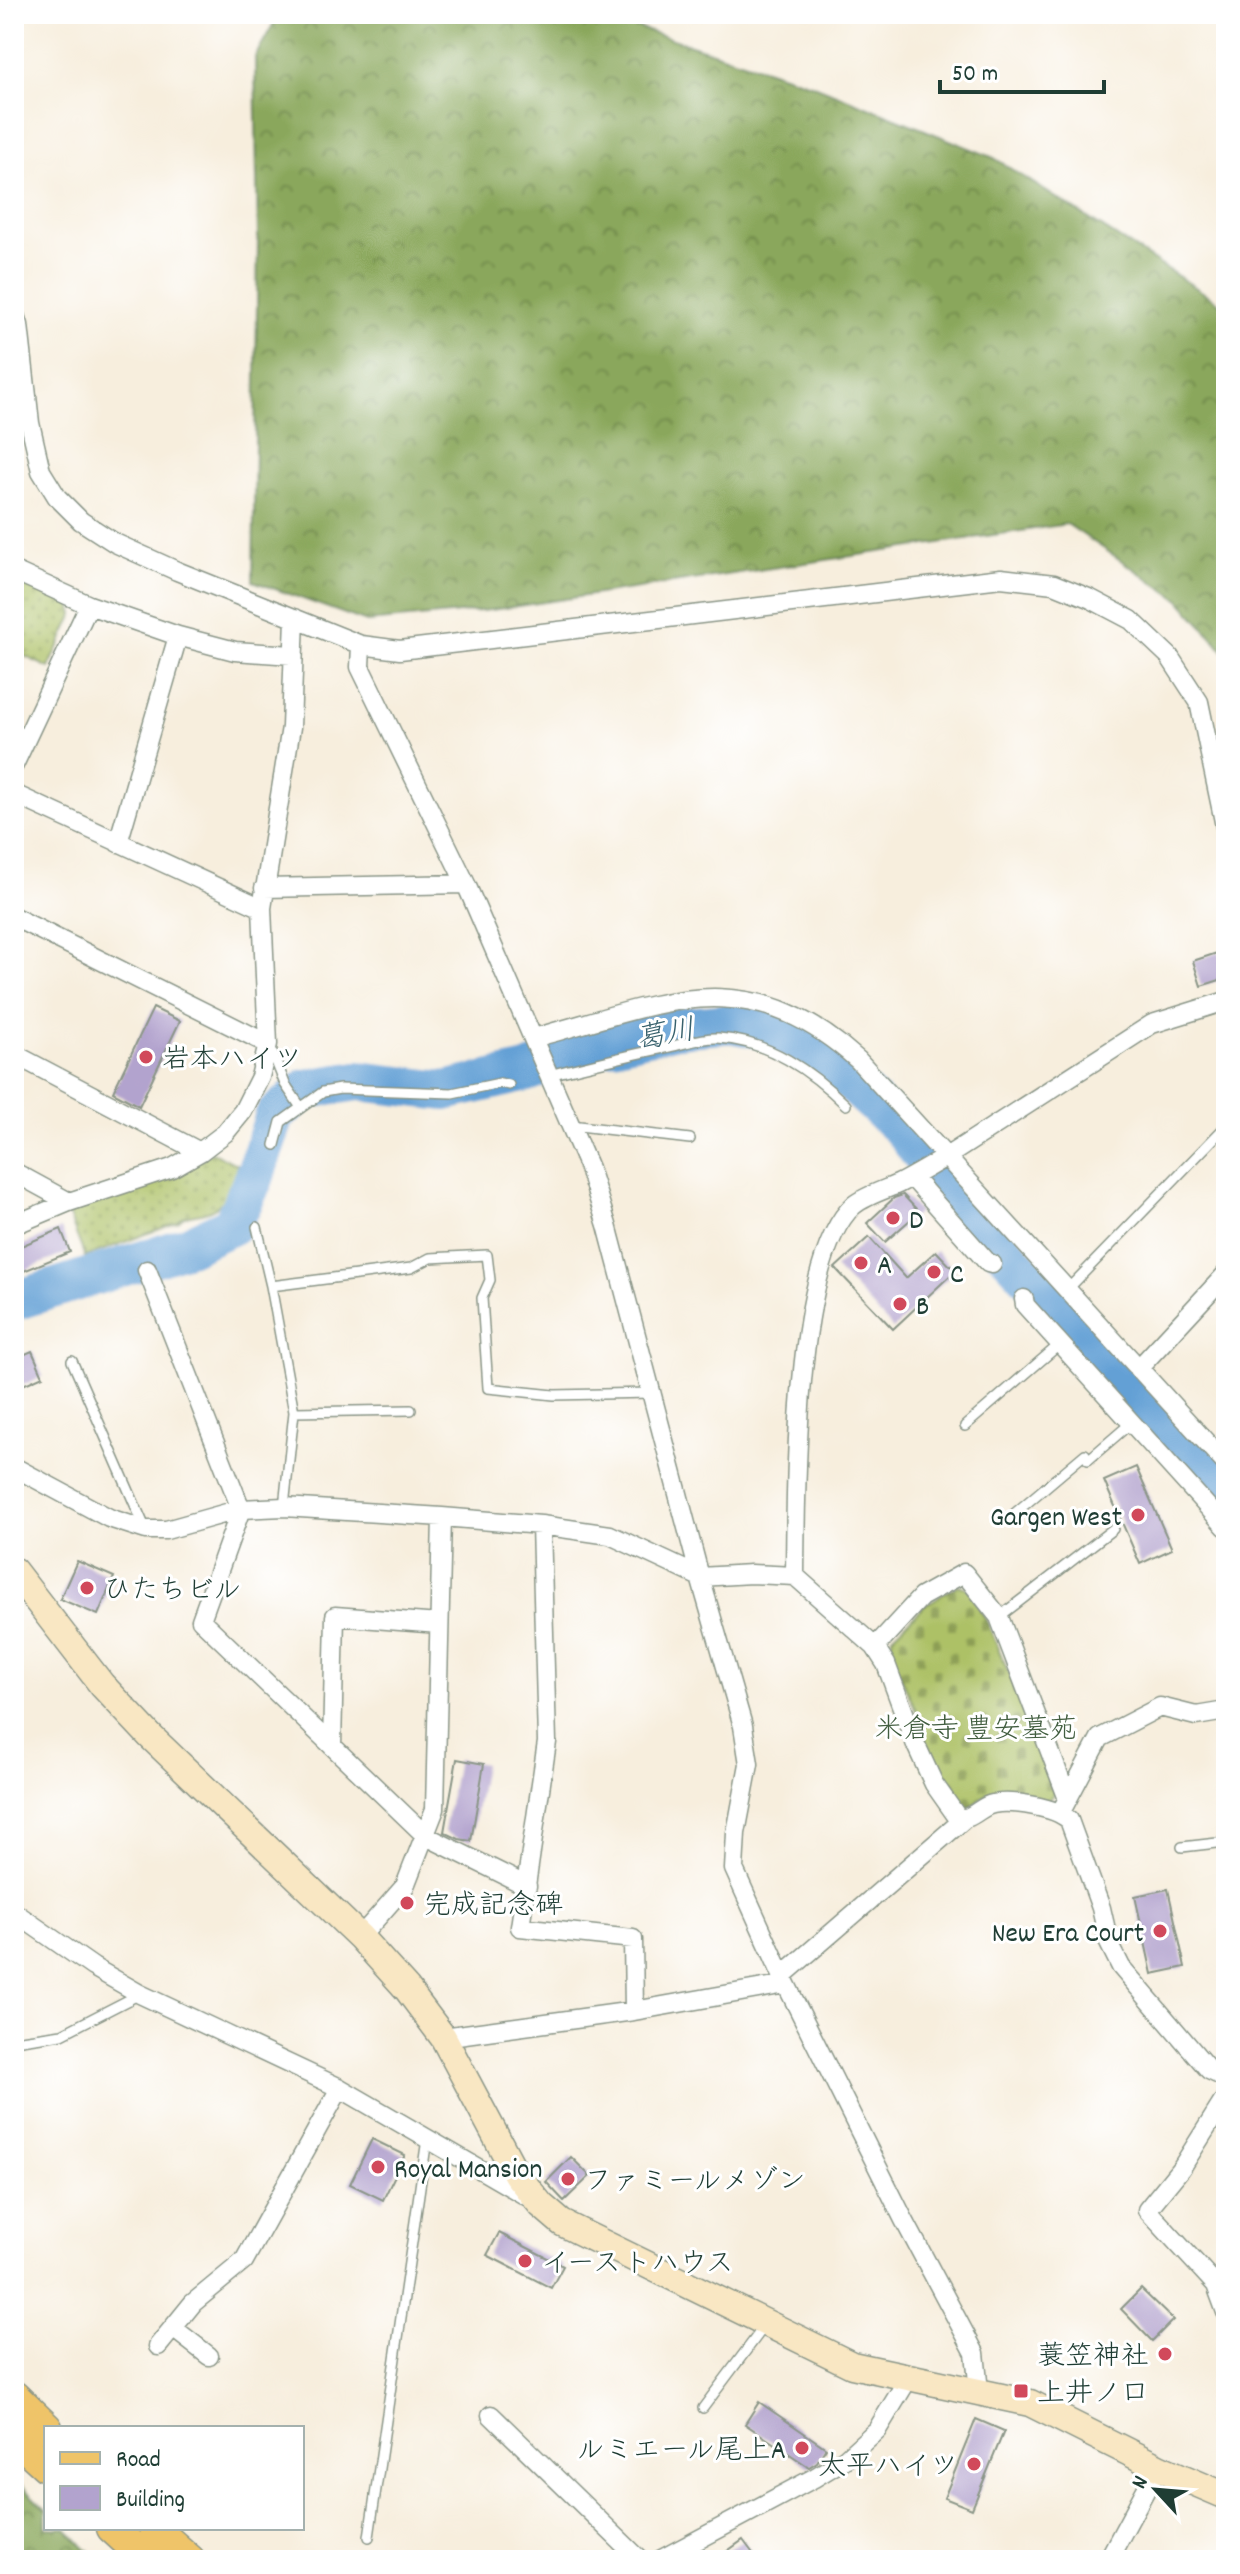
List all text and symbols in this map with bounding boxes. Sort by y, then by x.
scale bar [940,44,1104,94]
text: 50 m [952,58,998,92]
water label: 葛川 [633,1011,699,1064]
place label: 岩本ハイツ [162,1042,302,1082]
marker: 岩本ハイツ [137,1048,155,1066]
place label: D [909,1203,923,1243]
marker: D [884,1209,902,1227]
place label: A [877,1248,892,1288]
marker: A [852,1254,870,1272]
place label: C [950,1257,964,1297]
marker: C [925,1263,943,1281]
place label: B [916,1289,929,1329]
marker: B [891,1295,909,1313]
place label: Gargen West [990,1500,1122,1540]
marker: Gargen West [1129,1506,1147,1524]
place label: ひたちビル [103,1573,241,1613]
marker: ひたちビル [78,1579,96,1597]
park label: 米倉寺 豊安墓苑 [875,1712,1077,1752]
place label: 完成記念碑 [423,1888,563,1928]
marker: 完成記念碑 [398,1894,416,1912]
place label: New Era Court [992,1916,1144,1956]
marker: New Era Court [1151,1922,1169,1940]
place label: Royal Mansion [394,2152,542,2192]
marker: Royal Mansion [369,2158,387,2176]
place label: ファミールメゾン [584,2164,806,2204]
marker: ファミールメゾン [559,2170,577,2188]
place label: イーストハウス [541,2246,734,2286]
marker: イーストハウス [516,2252,534,2270]
place label: 蓑笠神社 [1037,2339,1149,2379]
marker: 蓑笠神社 [1156,2345,1174,2363]
place label: 上井ノ口 [1037,2376,1149,2416]
marker: 上井ノ口 [1012,2382,1030,2400]
legend [44,2426,304,2530]
place label: ルミエール尾上A [576,2433,786,2473]
marker: ルミエール尾上A [793,2439,811,2457]
text: Road [116,2444,161,2478]
place label: 太平ハイツ [818,2449,958,2489]
north arrow [1116,2450,1196,2530]
marker: 太平ハイツ [965,2455,983,2473]
text: N [1125,2471,1158,2494]
text: Building [116,2484,185,2518]

